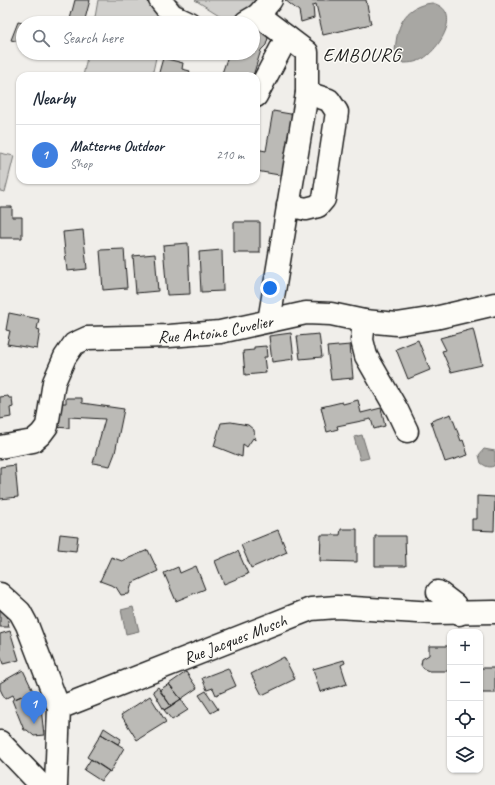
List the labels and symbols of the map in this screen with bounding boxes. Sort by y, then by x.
district label: EMBOURG [323,43,403,67]
your location [260,278,280,298]
street label: Rue Antoine Cuvelier [158,310,277,347]
street label: Rue Jacques Musch [180,610,290,669]
pin: 1 [21,691,47,724]

